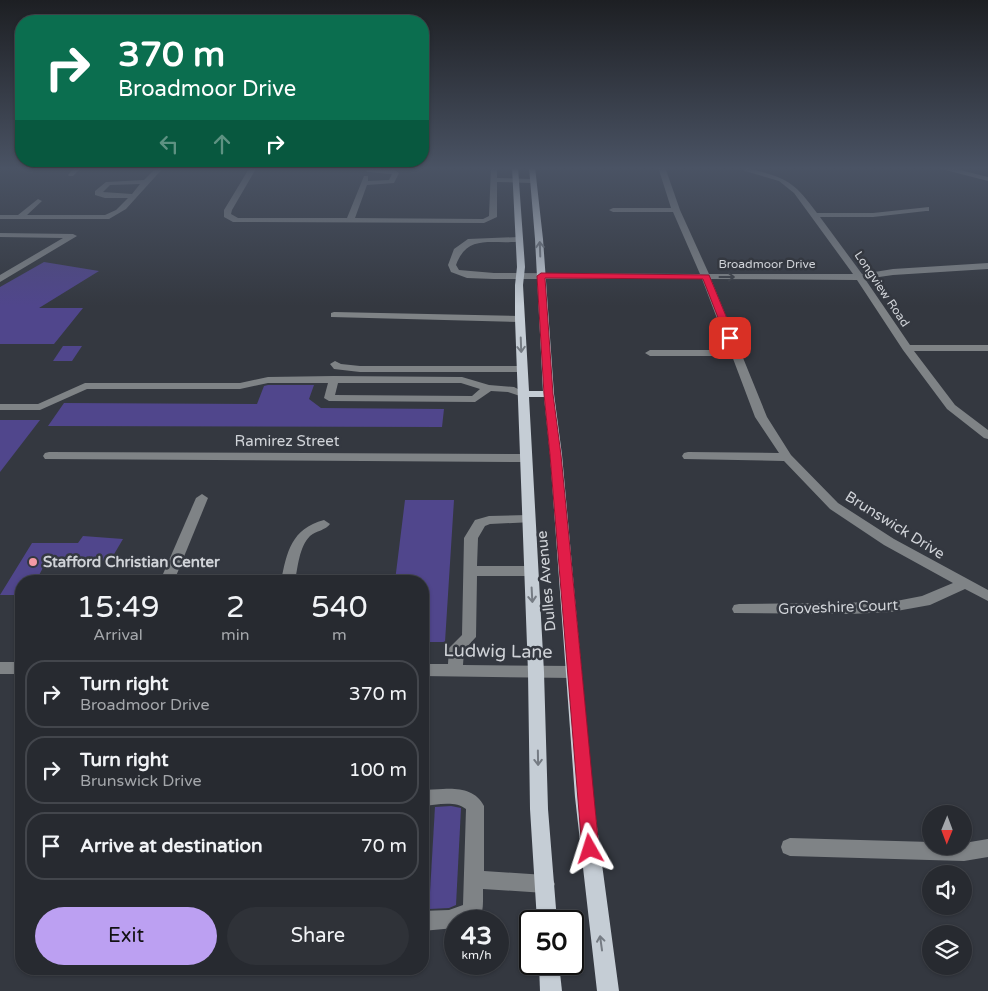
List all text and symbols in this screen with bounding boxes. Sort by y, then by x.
text: 370 m [118,34,225,76]
icon: right [35,35,100,100]
text: Broadmoor Drive [118,76,296,102]
icon: left [155,130,183,158]
icon: ahead [208,130,236,158]
icon: right [261,130,289,158]
one-way arrow [535,242,544,258]
street label: Longview Road [852,249,912,329]
street label: Broadmoor Drive [718,257,816,271]
one-way arrow [718,272,734,282]
pin [709,317,751,359]
icon: arrive [716,324,744,352]
one-way arrow [516,337,526,353]
street label: Ramirez Street [235,432,340,450]
street label: Brunswick Drive [842,487,948,563]
street label: Dulles Avenue [533,530,559,632]
place label: Stafford Christian Center [43,553,220,571]
marker: Stafford Christian Center [27,556,39,568]
one-way arrow [527,586,537,603]
text: 15:49 [76,589,160,626]
text: 2 [226,589,245,626]
text: 540 [311,589,368,626]
street label: Groveshire Court [778,596,899,618]
text: Arrival [93,625,143,645]
text: min [221,625,250,645]
text: m [332,625,347,645]
street label: Ludwig Lane [443,639,553,663]
text: Turn right [80,673,168,695]
icon: right [37,680,65,708]
text: 370 m [349,683,407,705]
text: Broadmoor Drive [80,695,210,715]
text: Turn right [80,749,168,771]
one-way arrow [533,749,543,765]
icon: right [37,756,65,784]
text: 100 m [349,759,407,781]
text: Brunswick Drive [80,771,202,791]
north arrow [922,805,972,855]
map controls [922,805,972,975]
position arrow [563,822,615,874]
icon: arrive [37,832,65,860]
text: Arrive at destination [80,835,263,857]
text: 70 m [361,835,407,857]
button: sound [922,865,972,915]
button: Exit [35,907,217,965]
button: Share [227,907,409,965]
speed limit sign: 50 [519,910,584,975]
text: 43 [461,921,492,951]
button: layers [922,925,972,975]
one-way arrow [596,935,606,951]
text: km/h [461,948,492,962]

